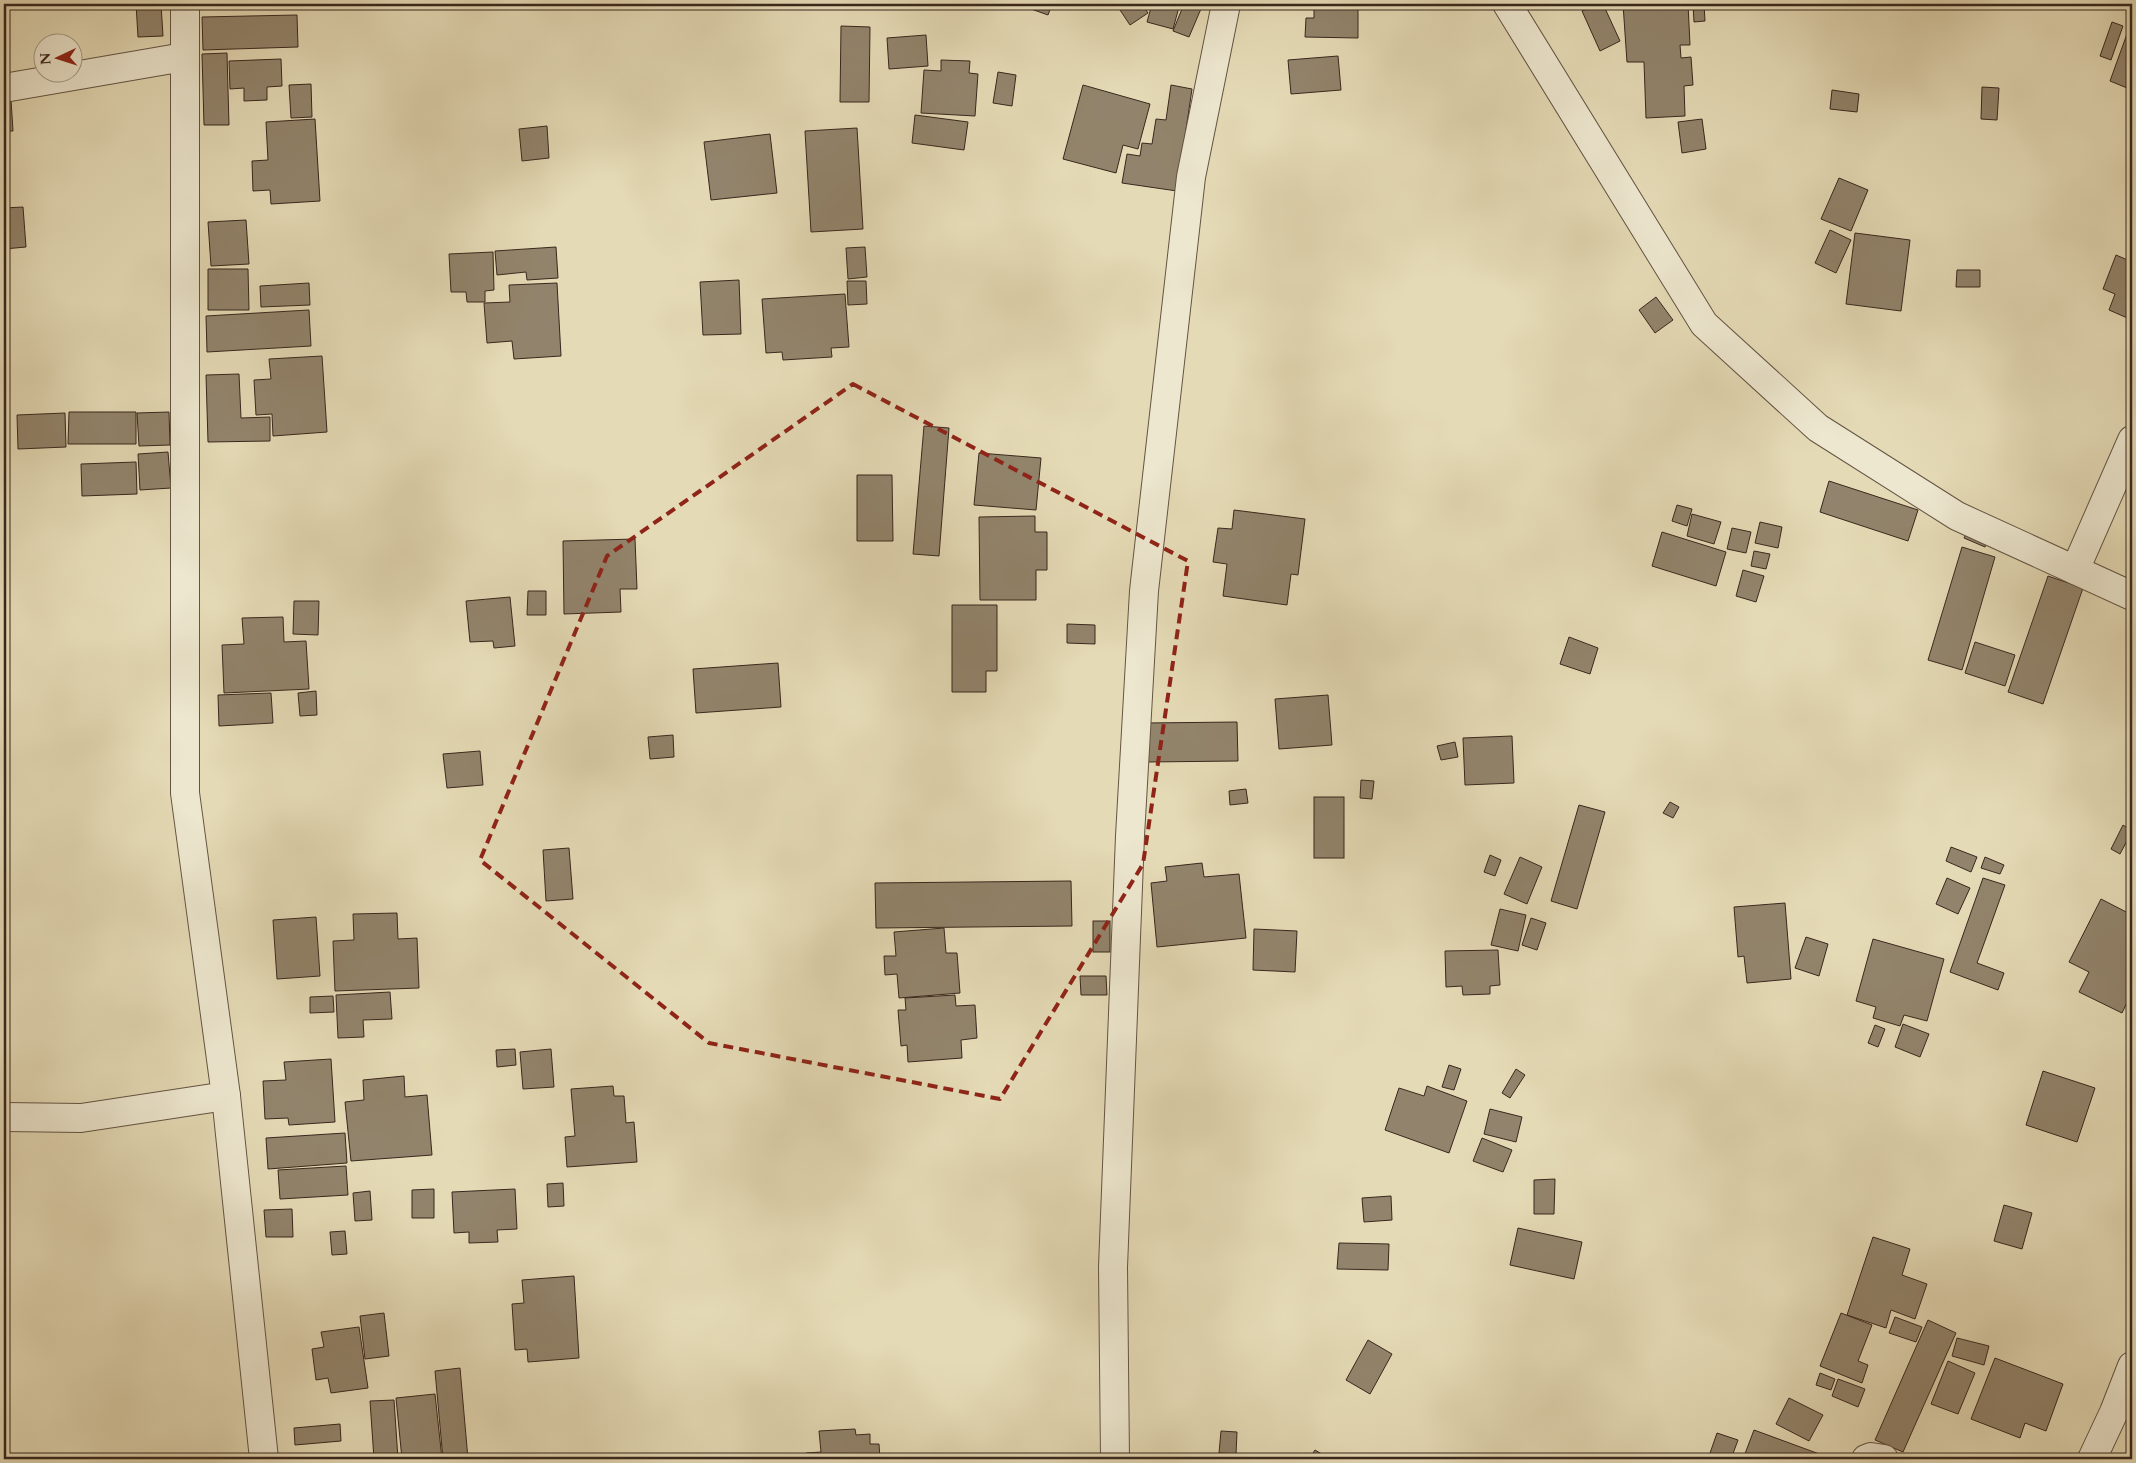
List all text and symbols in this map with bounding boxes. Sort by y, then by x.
north arrow [32,32,82,82]
text: N [36,52,55,66]

